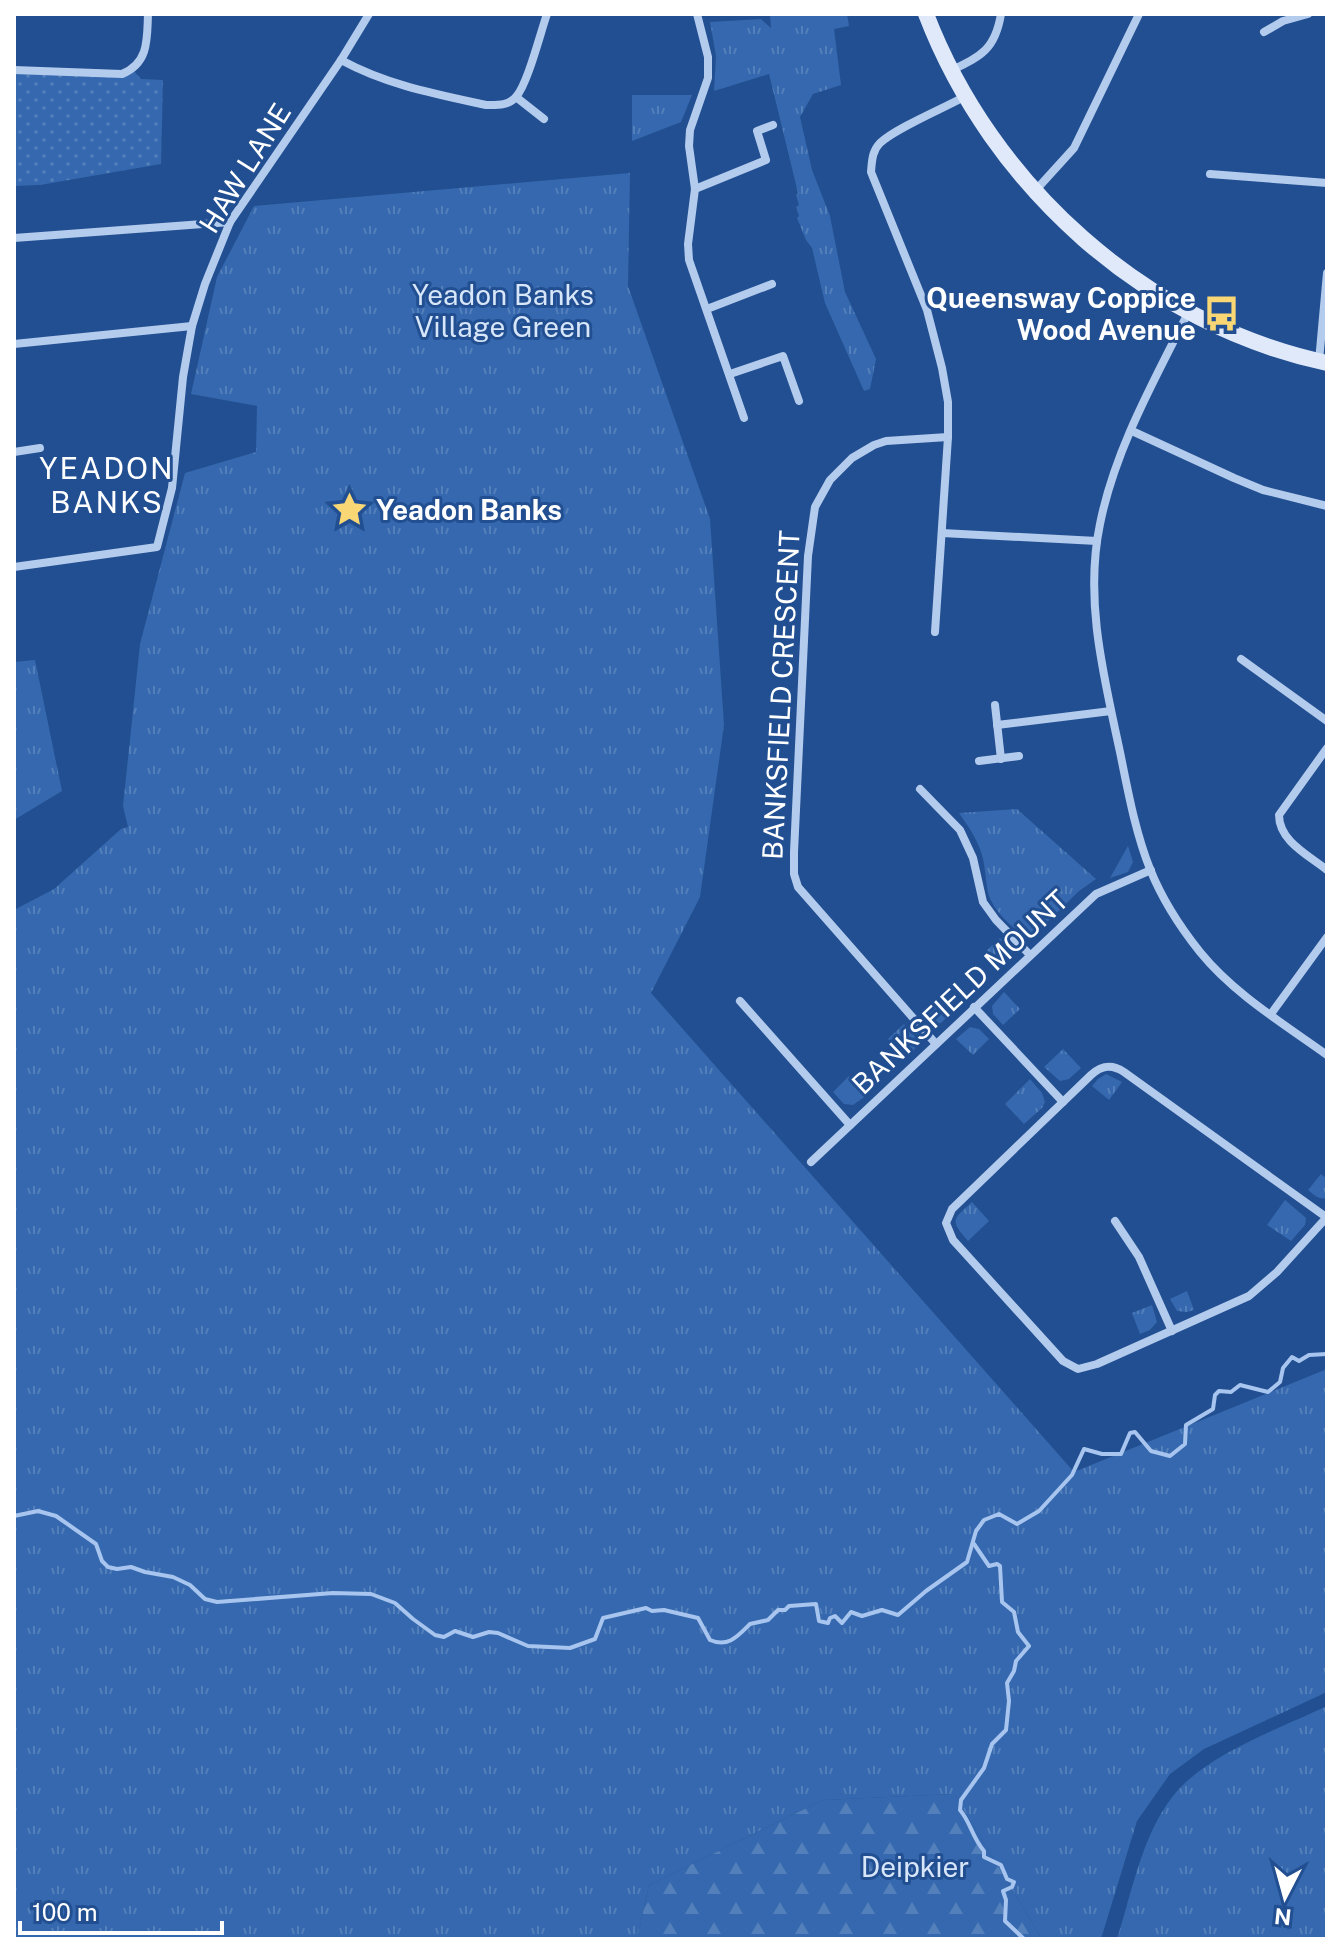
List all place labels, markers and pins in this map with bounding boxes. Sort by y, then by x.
place label: Queensway Coppice Wood Avenue [926,281,1196,346]
bus stop icon: Queensway Coppice Wood Avenue [1203,295,1241,333]
place icon: Yeadon Banks [331,491,369,529]
place label: Yeadon Banks [376,493,562,526]

